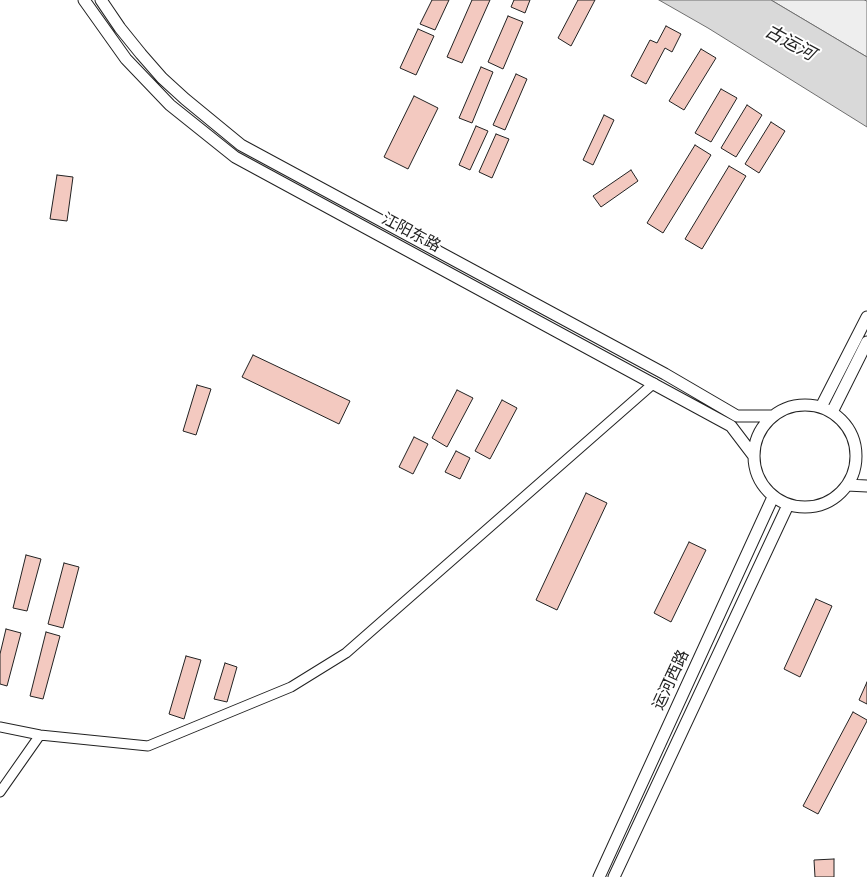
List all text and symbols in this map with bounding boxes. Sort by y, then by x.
water label: 古运河 [761,20,819,66]
street label: 江阳东路 [378,210,444,256]
street label: 运河西路 [649,647,693,713]

